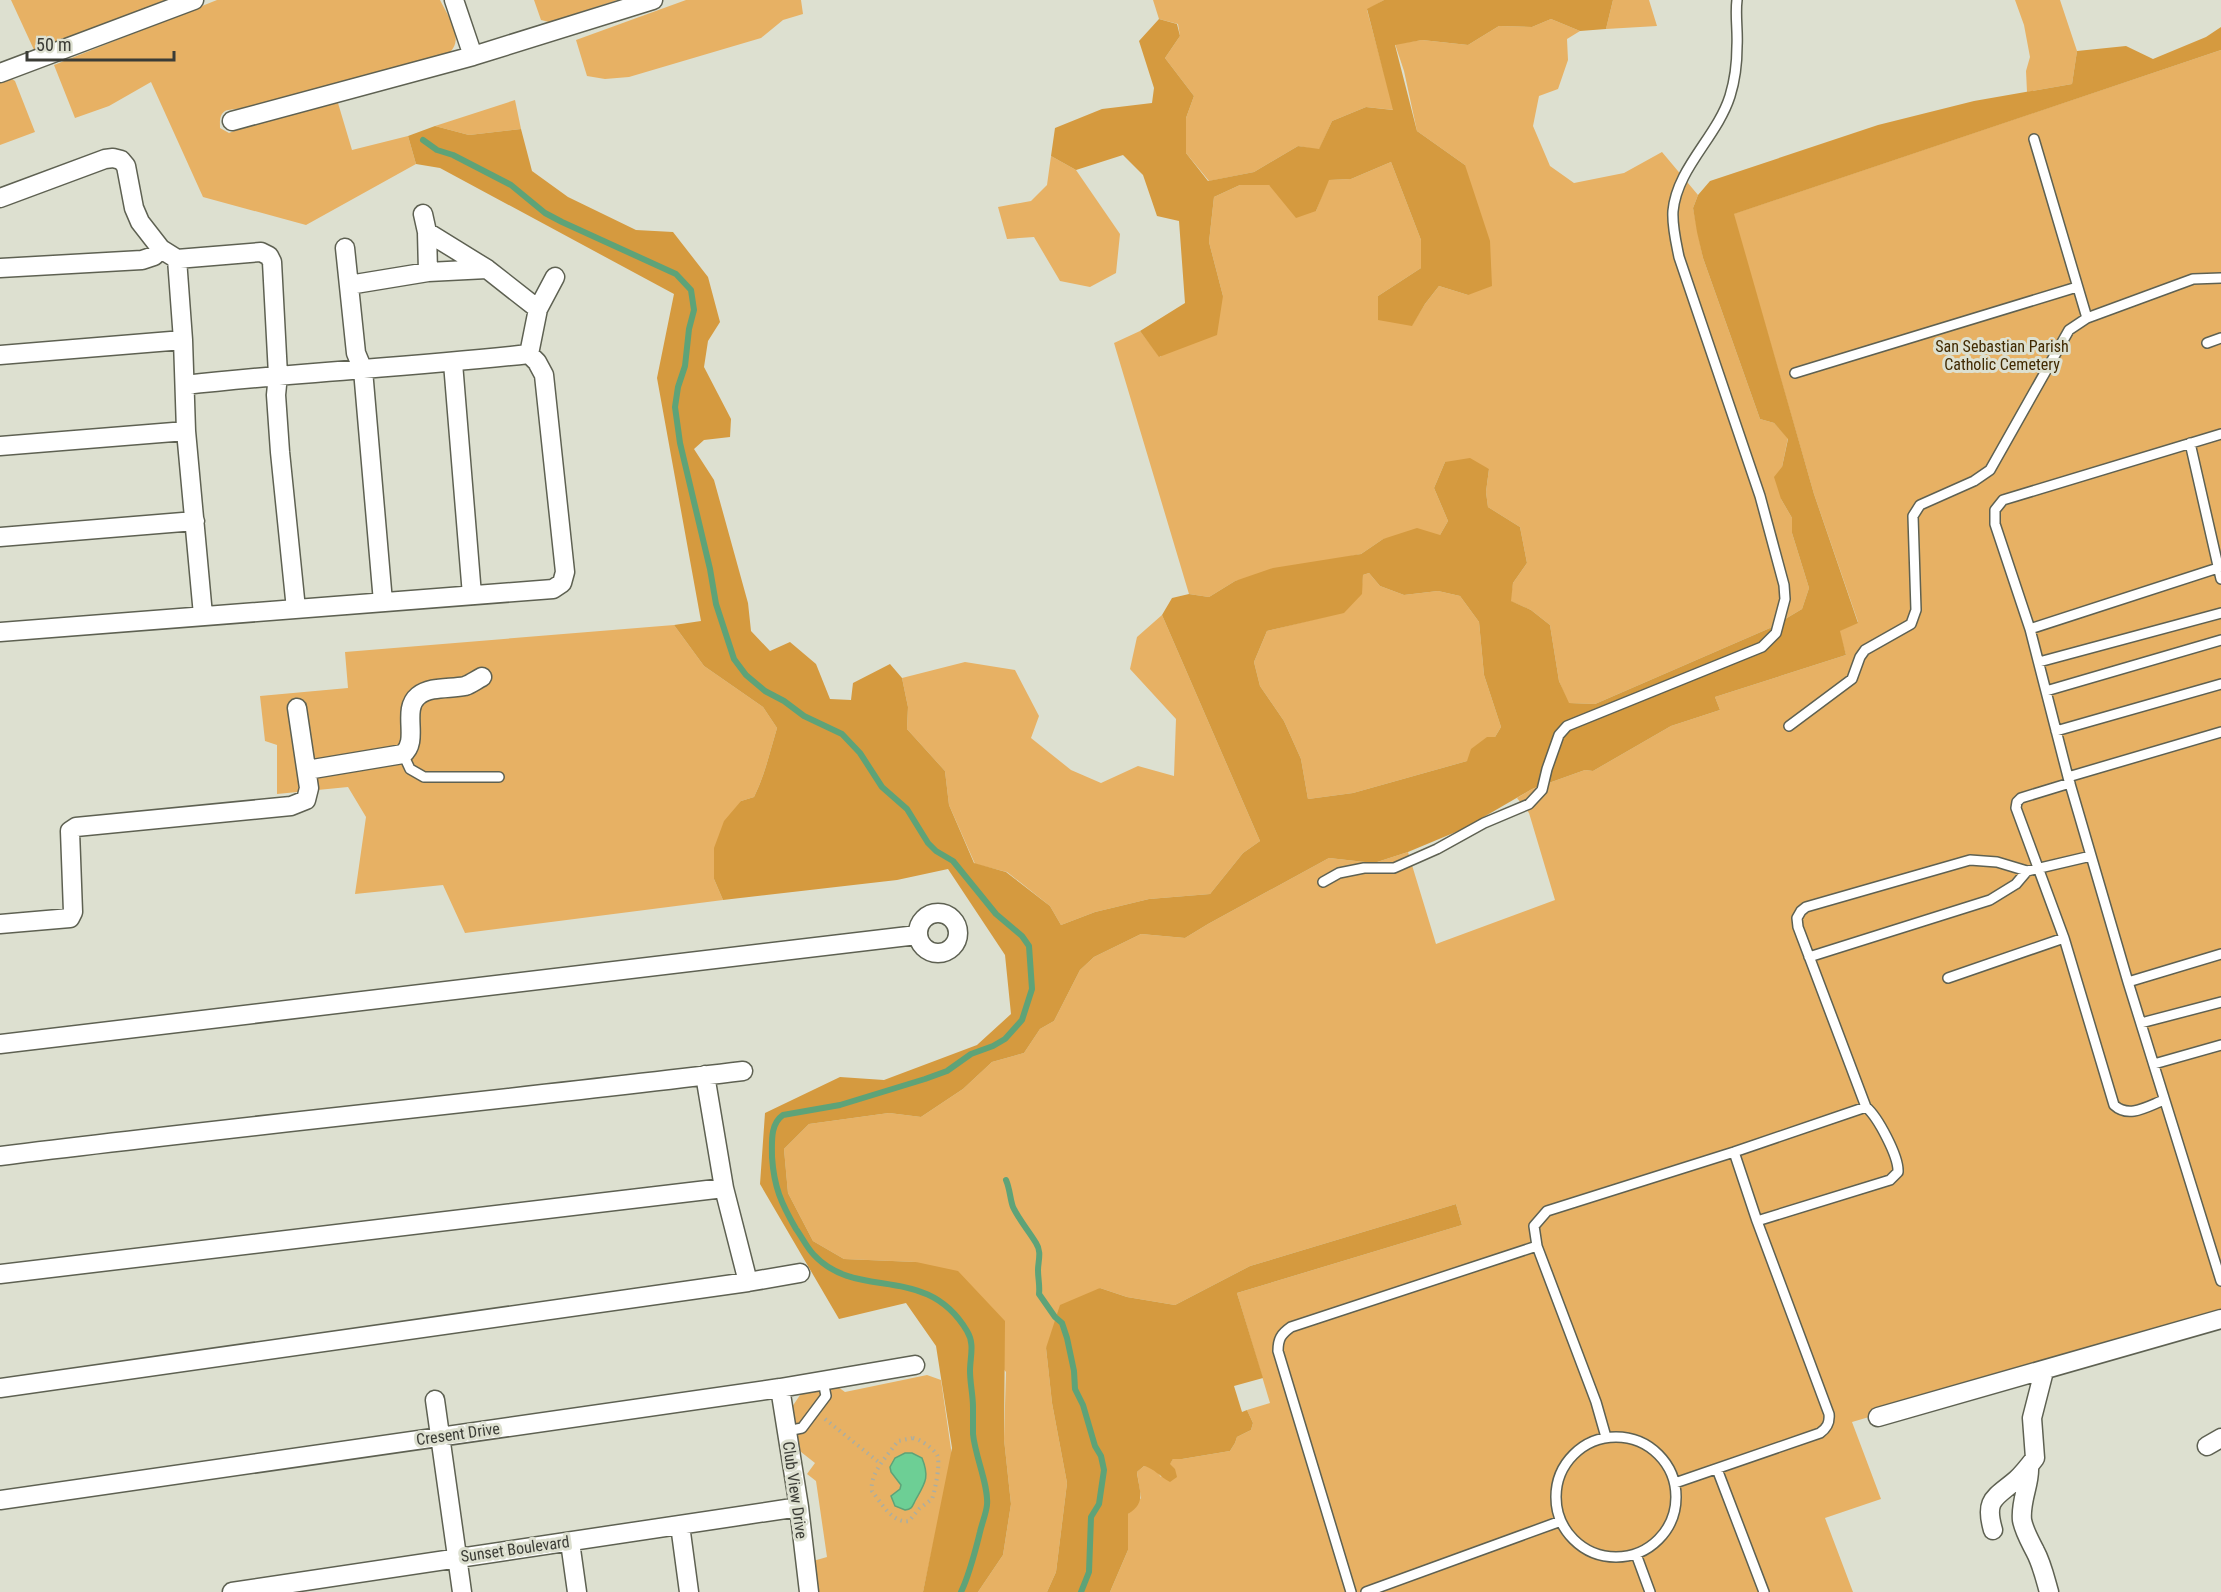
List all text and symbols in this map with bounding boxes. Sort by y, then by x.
scale bar [27,24,174,62]
text: 50 m [36,34,71,55]
park label: San Sebastian Parish Catholic Cemetery [1935,337,2069,374]
street label: Cresent Drive [415,1419,501,1449]
street label: Club View Drive [779,1440,811,1540]
street label: Sunset Boulevard [459,1532,571,1566]

